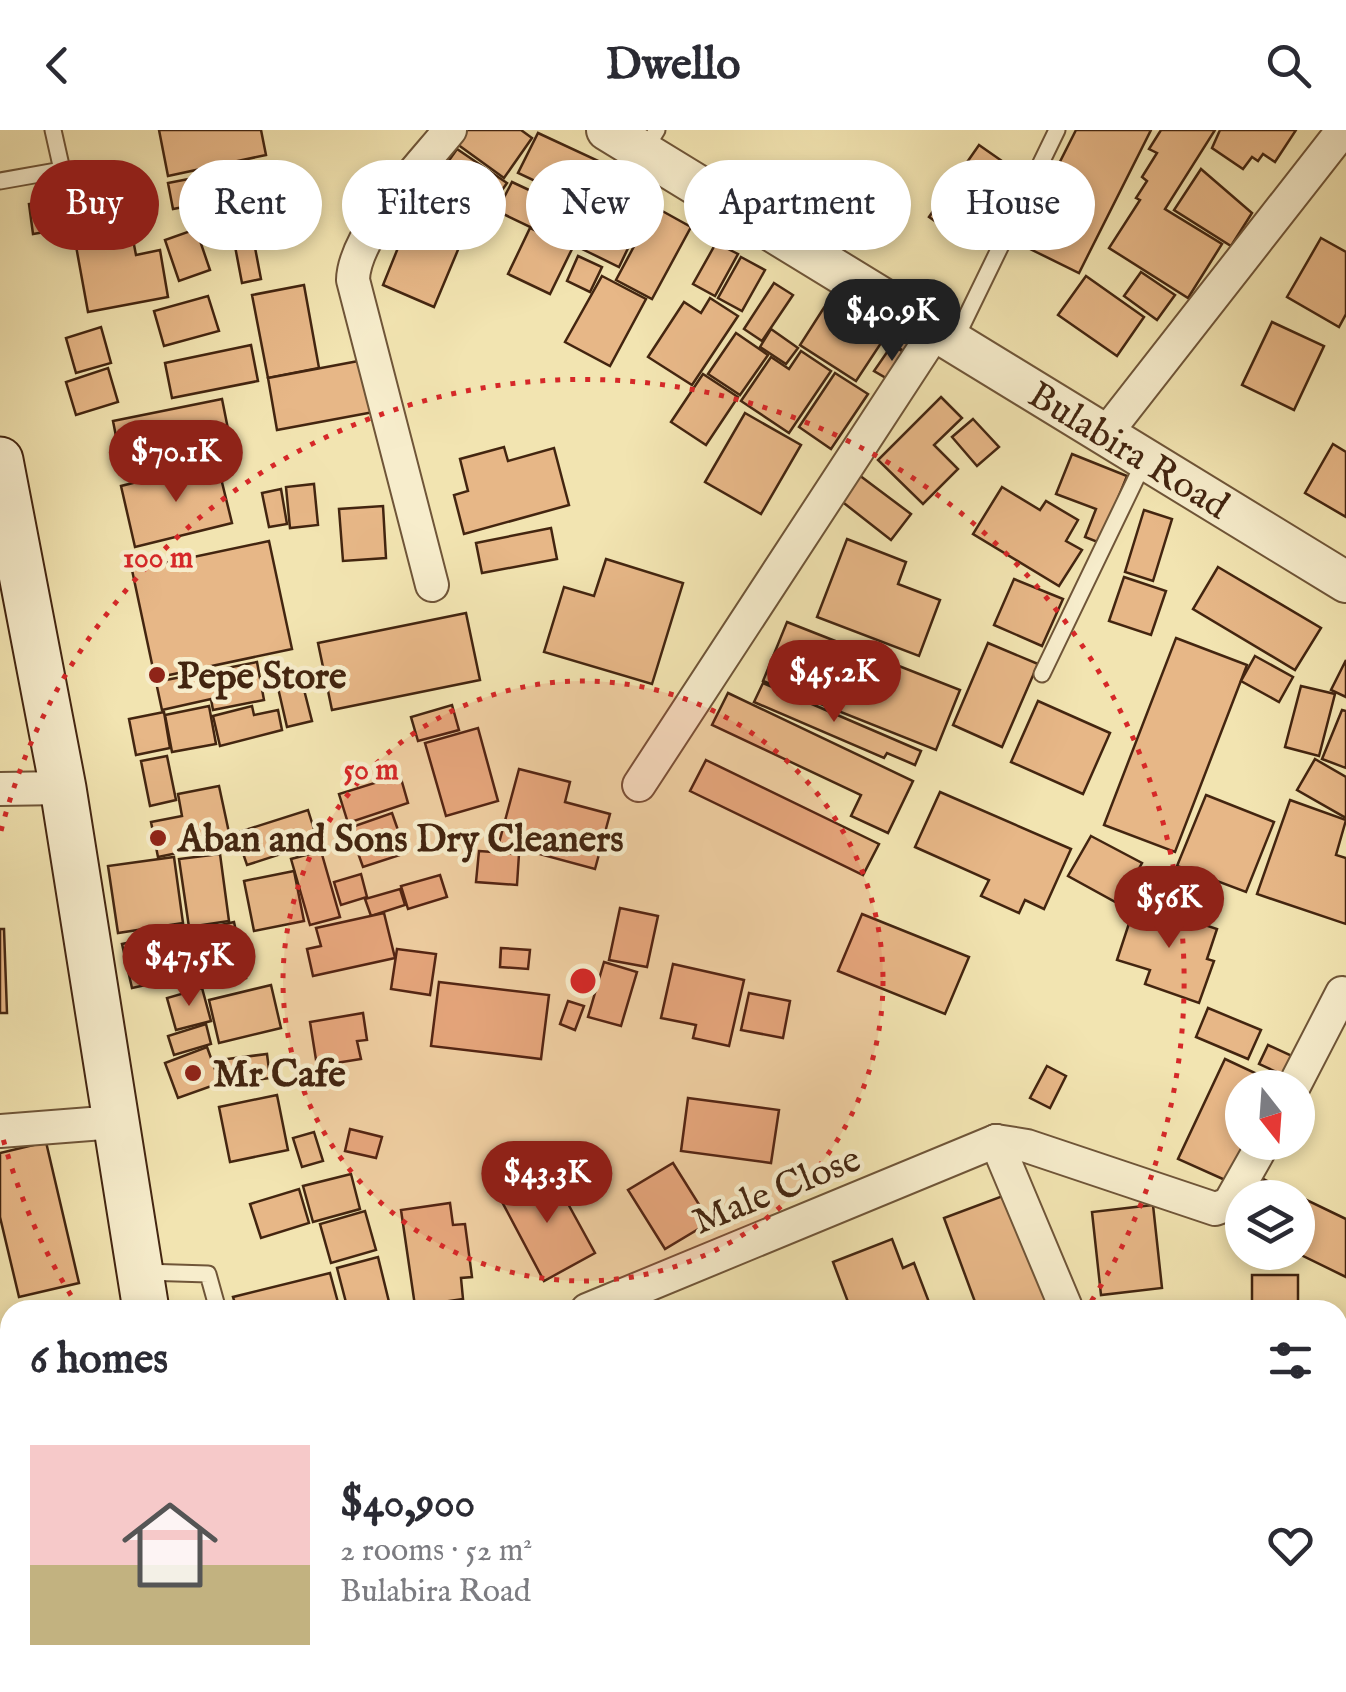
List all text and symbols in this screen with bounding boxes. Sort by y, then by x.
text: Dwello [606,37,740,94]
icon: back [30,38,85,93]
icon: search [1261,38,1316,93]
chip: Buy [30,160,159,250]
chip: Rent [179,160,322,250]
chip: Filters [342,160,506,250]
chip: New [526,160,664,250]
chip: Apartment [684,160,911,250]
chip: House [931,160,1095,250]
pin: $40.9K [811,279,973,364]
text: $40.9K [845,291,939,332]
street label: Bulabira Road [1018,372,1237,532]
pin: $70.1K [95,420,257,505]
text: $70.1K [131,432,221,473]
text: 100 m [123,540,193,578]
pin: $45.2K [753,640,915,725]
text: $45.2K [789,652,879,693]
place label: Pepe Store [177,654,347,702]
marker: Pepe Store [146,664,168,686]
text: 50 m [343,752,399,790]
place label: Aban and Sons Dry Cleaners [176,817,624,865]
marker: Aban and Sons Dry Cleaners [147,827,169,849]
pin: $56K [1110,866,1228,951]
text: $56K [1136,878,1202,919]
pin: $47.5K [108,924,270,1009]
text: $47.5K [145,936,233,977]
centre of rings [565,963,601,999]
place label: Mr Cafe [213,1052,346,1100]
marker: Mr Cafe [182,1062,204,1084]
north arrow [1225,1070,1315,1160]
map controls [1225,1070,1315,1270]
street label: Male Close [686,1136,868,1247]
pin: $43.3K [466,1141,628,1226]
text: $43.3K [503,1153,591,1194]
button: layers [1225,1180,1315,1270]
icon: filters [1263,1333,1318,1388]
text: 6 homes [30,1334,168,1387]
text: $40,900 [340,1478,475,1531]
icon: home [110,1485,230,1605]
icon: heart [1263,1518,1318,1573]
text: 2 rooms · 52 m² [340,1531,532,1572]
text: Bulabira Road [340,1572,531,1613]

